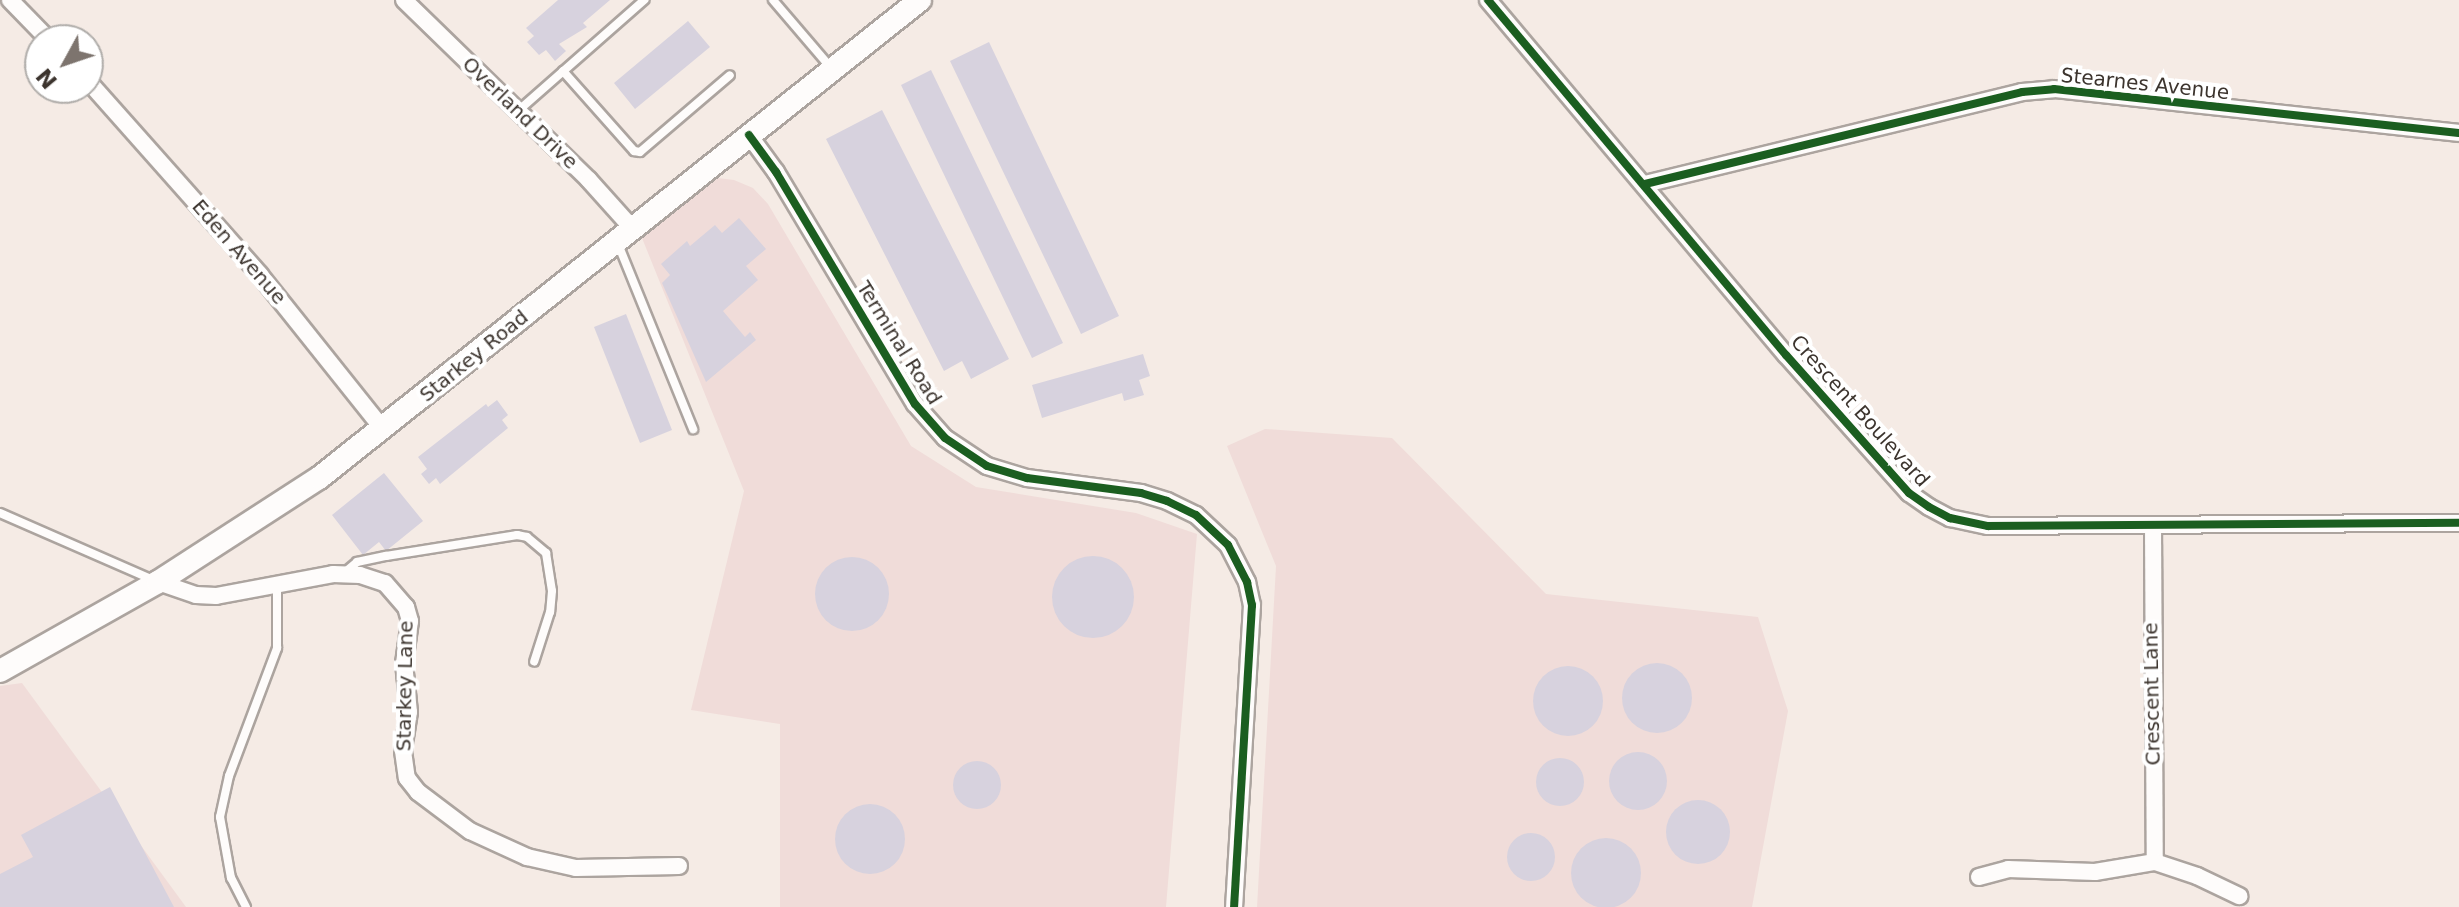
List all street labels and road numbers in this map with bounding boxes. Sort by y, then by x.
street label: Overland Drive [457,52,583,174]
street label: Stearnes Avenue [2060,63,2230,105]
street label: Eden Avenue [187,195,291,309]
street label: Terminal Road [851,277,947,409]
street label: Starkey Road [415,305,533,407]
street label: Crescent Boulevard [1786,330,1934,492]
street label: Starkey Lane [392,620,418,752]
street label: Crescent Lane [2139,622,2165,766]

